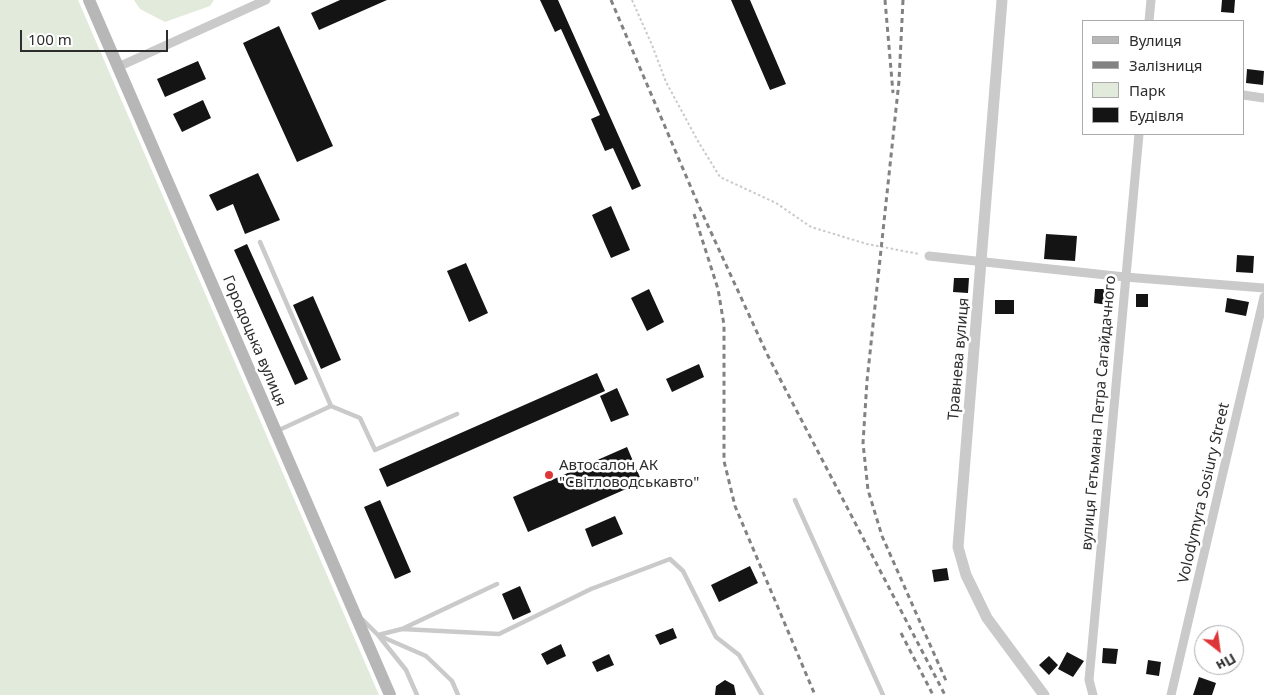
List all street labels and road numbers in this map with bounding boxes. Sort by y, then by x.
street label: Городоцька вулиця [218,273,290,409]
street label: вулиця Гетьмана Петра Сагайдачного [1078,275,1120,551]
street label: Травнева вулиця [945,297,973,421]
street label: Volodymyra Sosiury Street [1174,401,1234,585]

